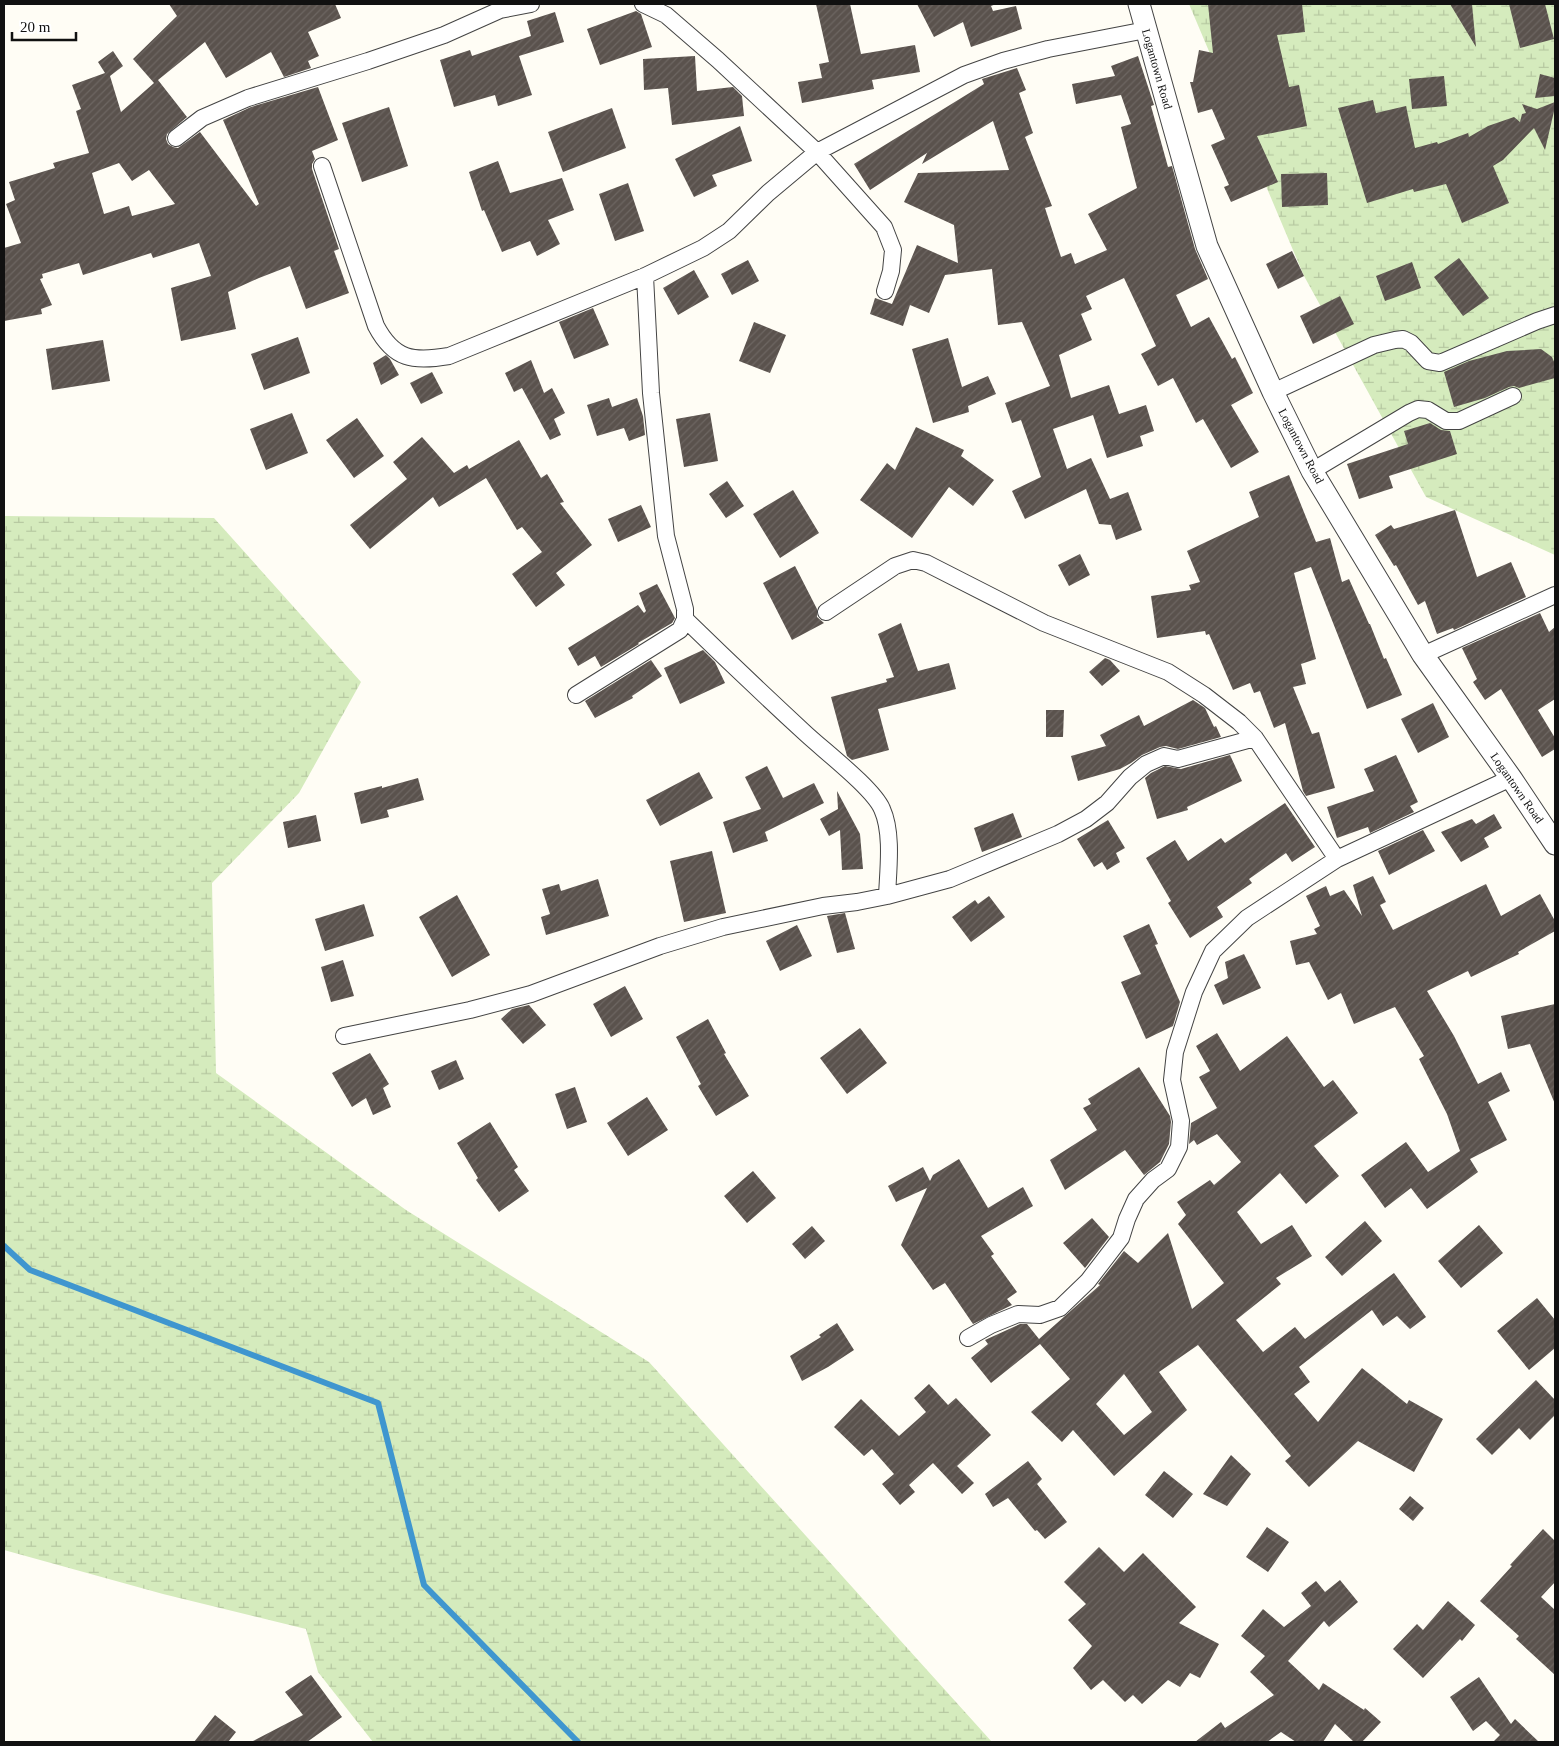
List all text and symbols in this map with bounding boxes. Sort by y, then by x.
scale bar [12,10,76,42]
text: 20 m [20,19,51,35]
street label: Logantown Road [1139,27,1175,111]
street label: Logantown Road [1275,406,1327,486]
street label: Logantown Road [1487,750,1547,826]

